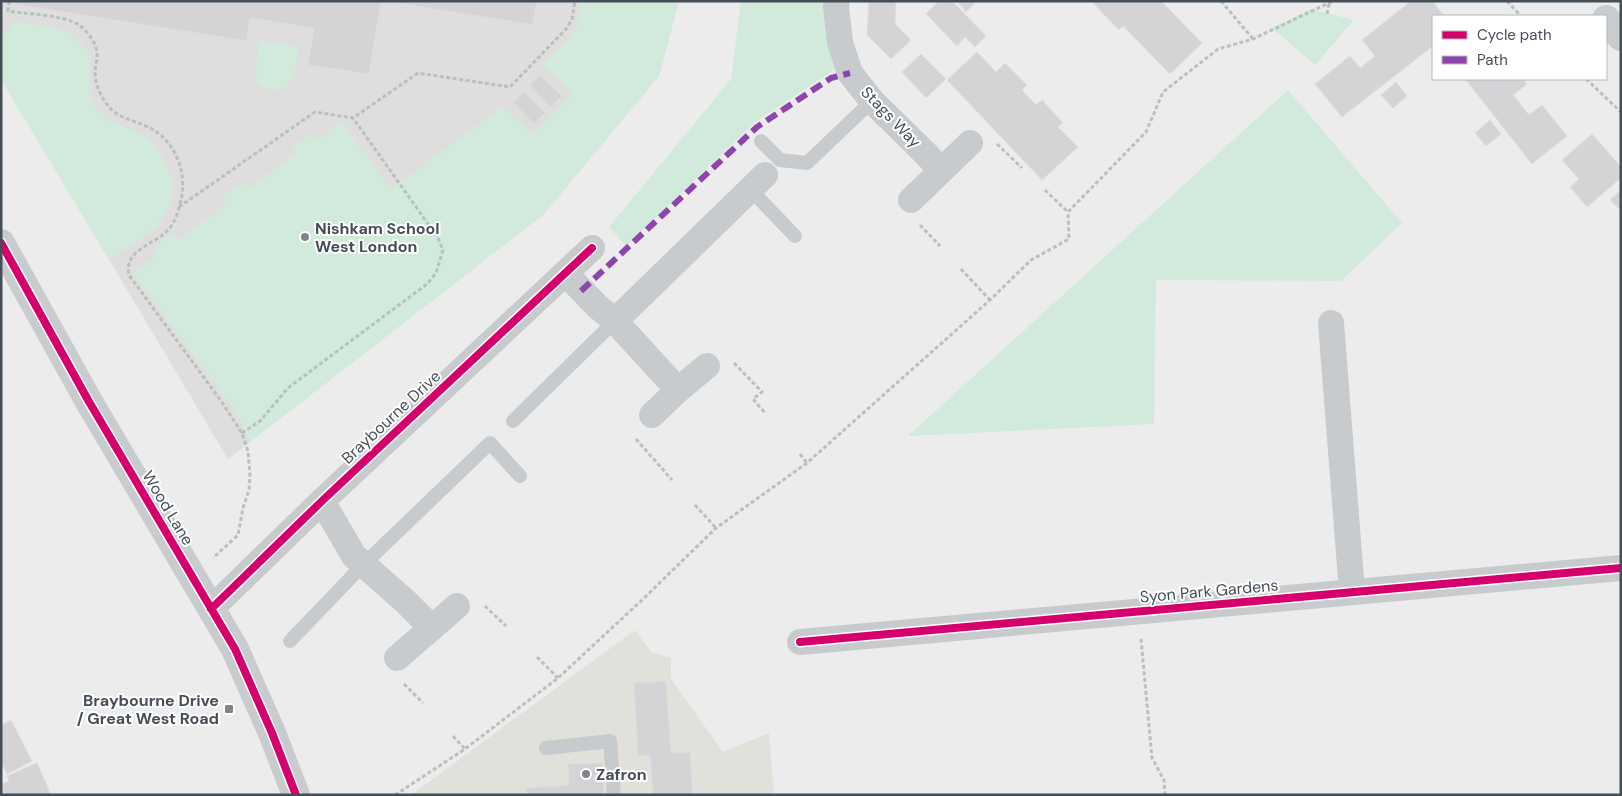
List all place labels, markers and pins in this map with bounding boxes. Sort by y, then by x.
place label: Nishkam School West London [315,218,440,257]
marker: Nishkam School West London [299,231,311,243]
place label: Braybourne Drive / Great West Road [77,690,219,729]
marker: Braybourne Drive / Great West Road [223,703,235,715]
place label: Zafron [596,764,647,785]
marker: Zafron [580,768,592,780]

